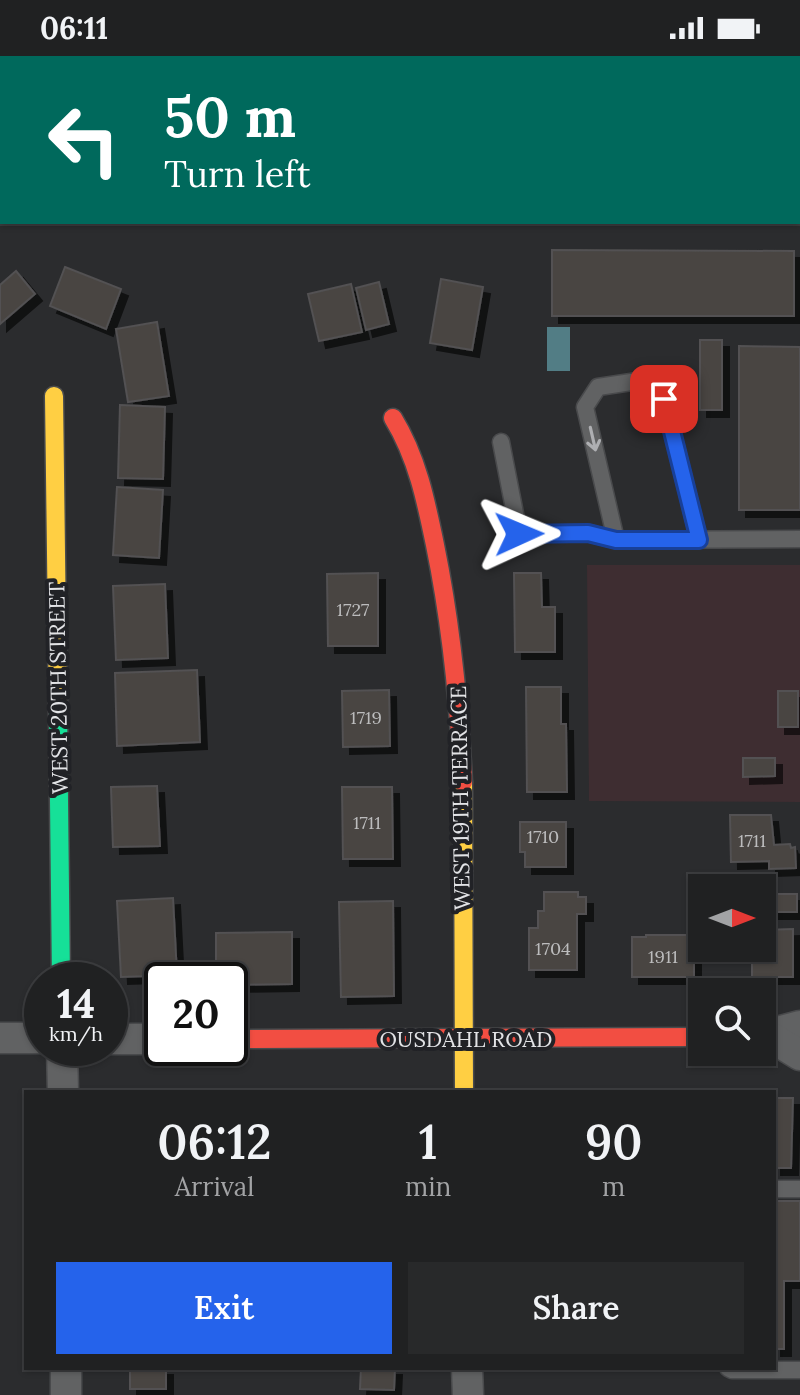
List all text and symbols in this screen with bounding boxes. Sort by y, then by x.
text: 06:11 [40,9,108,47]
text: 50 m [164,81,296,152]
icon: left [32,88,136,192]
text: Turn left [164,151,311,197]
pin [630,365,698,433]
icon: arrive [642,377,686,421]
one-way arrow [586,426,601,451]
position arrow [477,492,561,576]
street label: WEST 20TH STREET [42,582,74,794]
house number: 1727 [337,598,369,621]
street label: WEST 19TH TERRACE [444,685,476,911]
house number: 1719 [350,706,382,729]
house number: 1711 [353,811,381,834]
house number: 1710 [527,825,559,848]
house number: 1711 [738,829,766,852]
north arrow [688,874,776,962]
map controls [688,874,776,1066]
house number: 1704 [535,937,571,960]
house number: 1911 [648,945,678,968]
speed limit sign: 20 [144,962,248,1066]
text: 14 [57,978,95,1029]
button: search [688,978,776,1066]
text: km/h [49,1021,103,1046]
street label: OUSDAHL ROAD [379,1025,553,1053]
text: 06:12 [157,1111,272,1172]
text: 1 [419,1111,438,1172]
text: 90 [585,1111,643,1172]
text: Arrival [175,1170,254,1203]
text: min [405,1170,451,1203]
text: m [602,1170,625,1203]
button: Exit [56,1262,392,1354]
button: Share [408,1262,744,1354]

